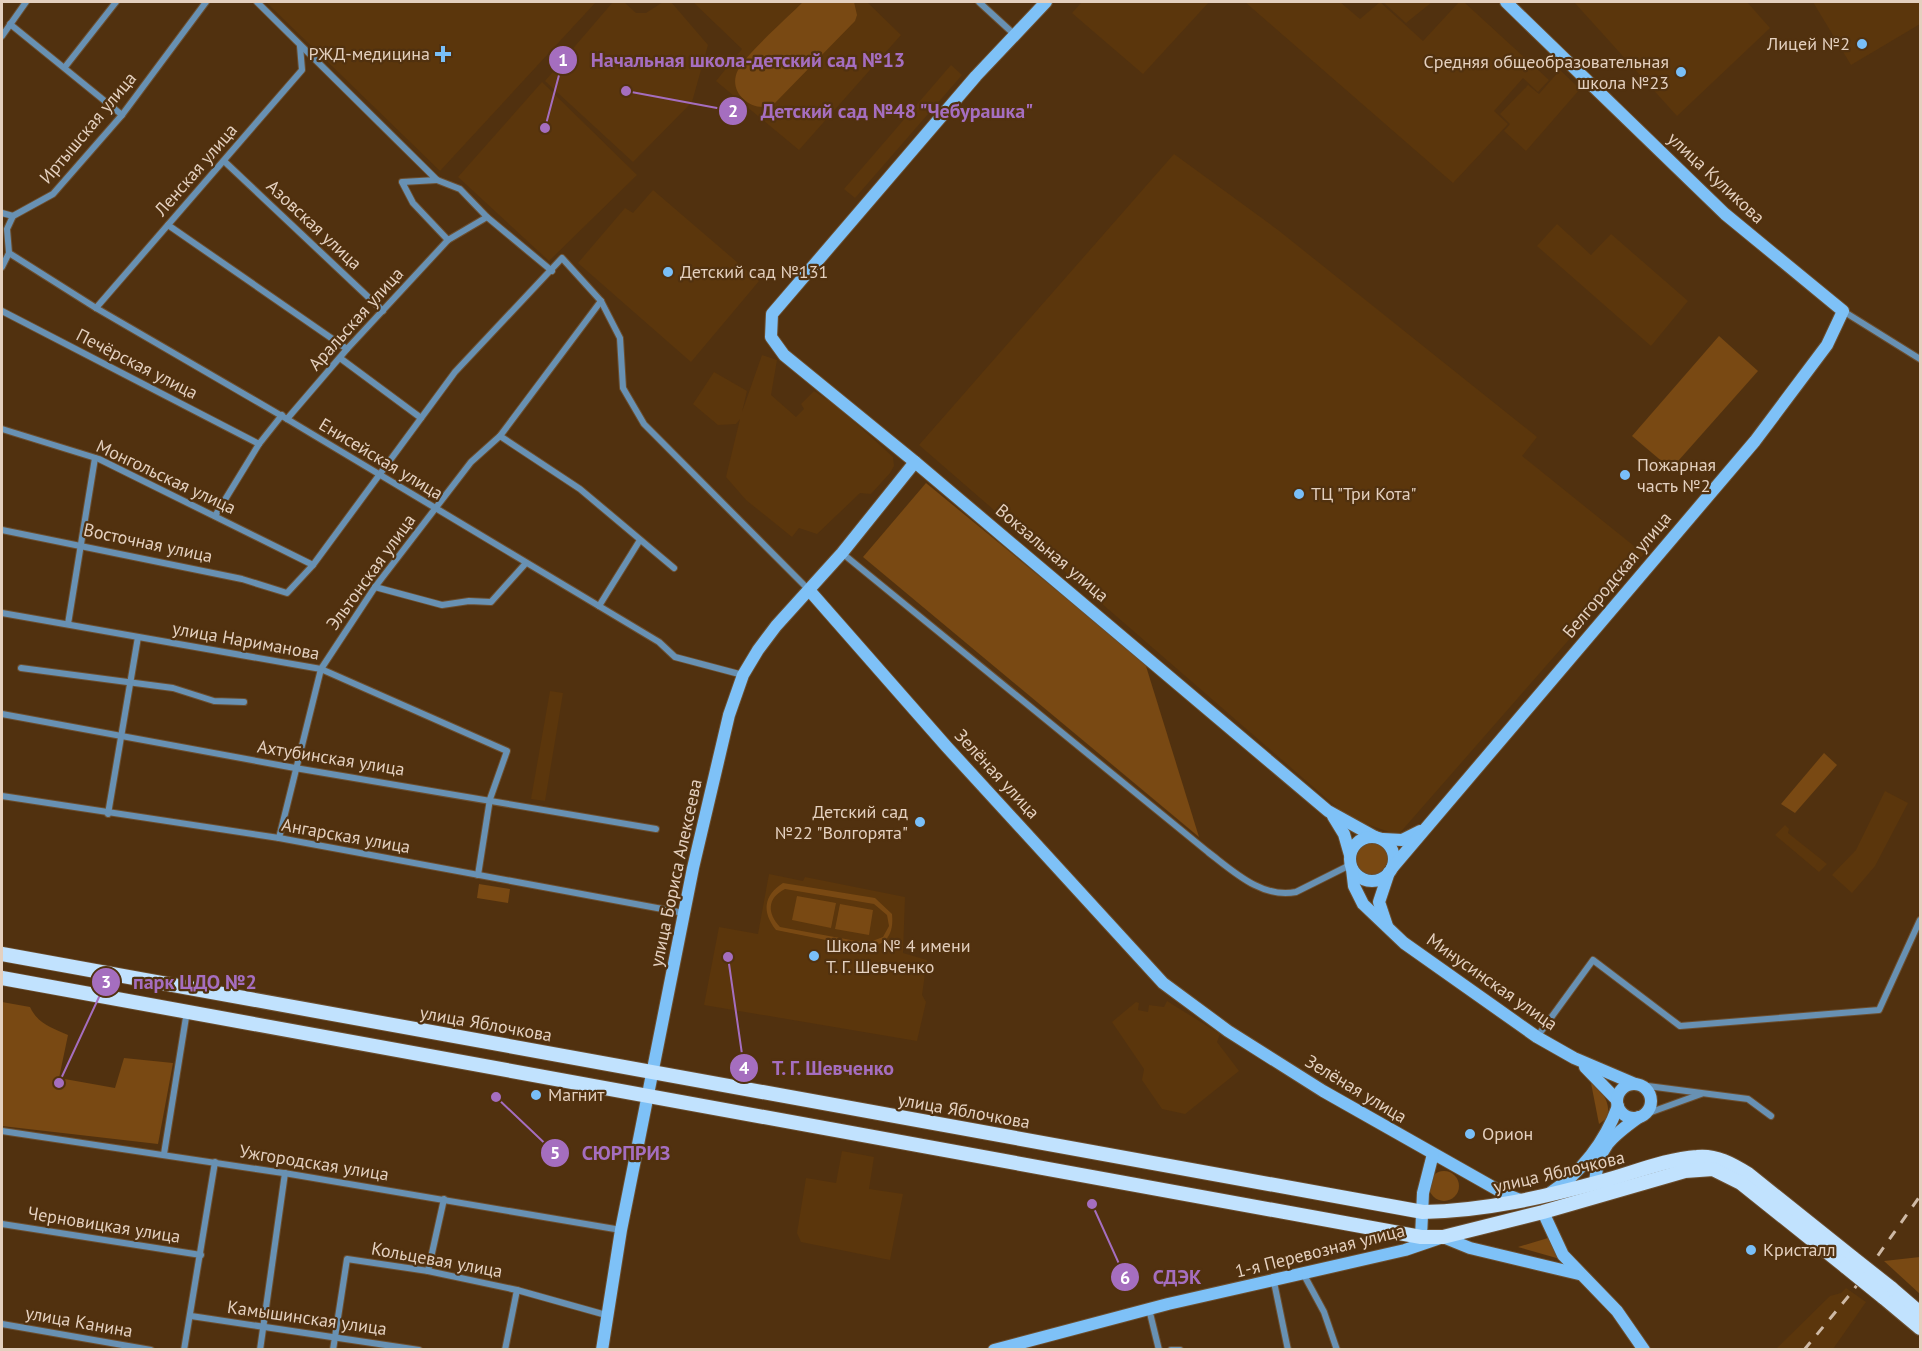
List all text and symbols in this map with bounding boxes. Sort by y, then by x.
place label: Лицей №2 [1766,32,1850,55]
marker: Лицей №2 [1855,37,1869,51]
callout: Начальная школа-детский сад №13 [548,41,917,79]
place label: РЖД-медицина [309,42,430,65]
marker: РЖД-медицина [434,45,452,63]
text: Начальная школа-детский сад №13 [591,47,905,73]
text: 1 [558,48,568,71]
place label: Средняя общеобразовательная школа №23 [1423,50,1669,94]
marker: Средняя общеобразовательная школа №23 [1674,65,1688,79]
street label: Иртышская улица [34,67,141,188]
callout: Детский сад №48 "Чебурашка" [718,92,1046,130]
text: Детский сад №48 "Чебурашка" [761,98,1033,124]
text: 2 [728,99,738,122]
street label: Ленская улица [149,119,242,221]
street label: улица Куликова [1663,127,1770,229]
street label: Азовская улица [262,175,367,275]
place label: Детский сад №131 [680,260,828,283]
street label: Аральская улица [303,262,408,375]
marker: Детский сад №131 [661,265,675,279]
street label: Печёрская улица [73,323,202,404]
street label: Енисейская улица [315,412,447,505]
street label: Монгольская улица [93,434,240,519]
place label: Пожарная часть №2 [1637,453,1716,497]
marker: Пожарная часть №2 [1618,468,1632,482]
place label: ТЦ "Три Кота" [1311,482,1417,505]
marker: ТЦ "Три Кота" [1292,487,1306,501]
street label: Вокзальная улица [991,499,1114,607]
street label: Белгородская улица [1557,507,1676,642]
street label: Эльтонская улица [321,509,420,634]
street label: Восточная улица [82,518,215,567]
street label: улица Нариманова [171,616,321,665]
street label: Зелёная улица [950,724,1045,823]
street label: Ахтубинская улица [256,735,406,781]
street label: улица Бориса Алексеева [644,777,707,969]
place label: Детский сад №22 "Волгорята" [775,800,908,844]
street label: Ангарская улица [280,813,412,858]
marker: Детский сад №22 "Волгорята" [913,815,927,829]
street label: Минусинская улица [1422,928,1562,1035]
place label: Школа № 4 имени Т. Г. Шевченко [826,934,971,978]
marker: Школа № 4 имени Т. Г. Шевченко [807,949,821,963]
callout: парк ЦДО №2 [91,963,269,1001]
text: парк ЦДО №2 [133,969,257,995]
text: 3 [101,970,111,993]
street label: улица Яблочкова [418,1001,554,1046]
callout: Т. Г. Шевченко [729,1049,908,1087]
street label: Зелёная улица [1301,1049,1411,1128]
text: Т. Г. Шевченко [772,1055,894,1081]
text: 4 [739,1056,749,1079]
place label: Магнит [548,1083,605,1106]
marker: Магнит [529,1088,543,1102]
street label: улица Яблочкова [896,1088,1032,1133]
place label: Орион [1482,1122,1533,1145]
marker: Орион [1463,1127,1477,1141]
callout: СЮРПРИЗ [540,1134,682,1172]
street label: Ужгородская улица [238,1139,391,1186]
text: СЮРПРИЗ [582,1140,670,1166]
text: 5 [550,1141,560,1164]
street label: улица Яблочкова [1491,1145,1627,1198]
street label: Черновицкая улица [26,1201,182,1248]
street label: 1-я Перевозная улица [1233,1218,1407,1283]
street label: Кольцевая улица [370,1237,504,1282]
place label: Кристалл [1763,1238,1836,1261]
marker: Кристалл [1744,1243,1758,1257]
callout: СДЭК [1110,1258,1213,1296]
text: СДЭК [1153,1264,1202,1290]
text: 6 [1120,1266,1130,1289]
street label: Камышинская улица [226,1295,388,1340]
street label: улица Канина [24,1301,135,1342]

